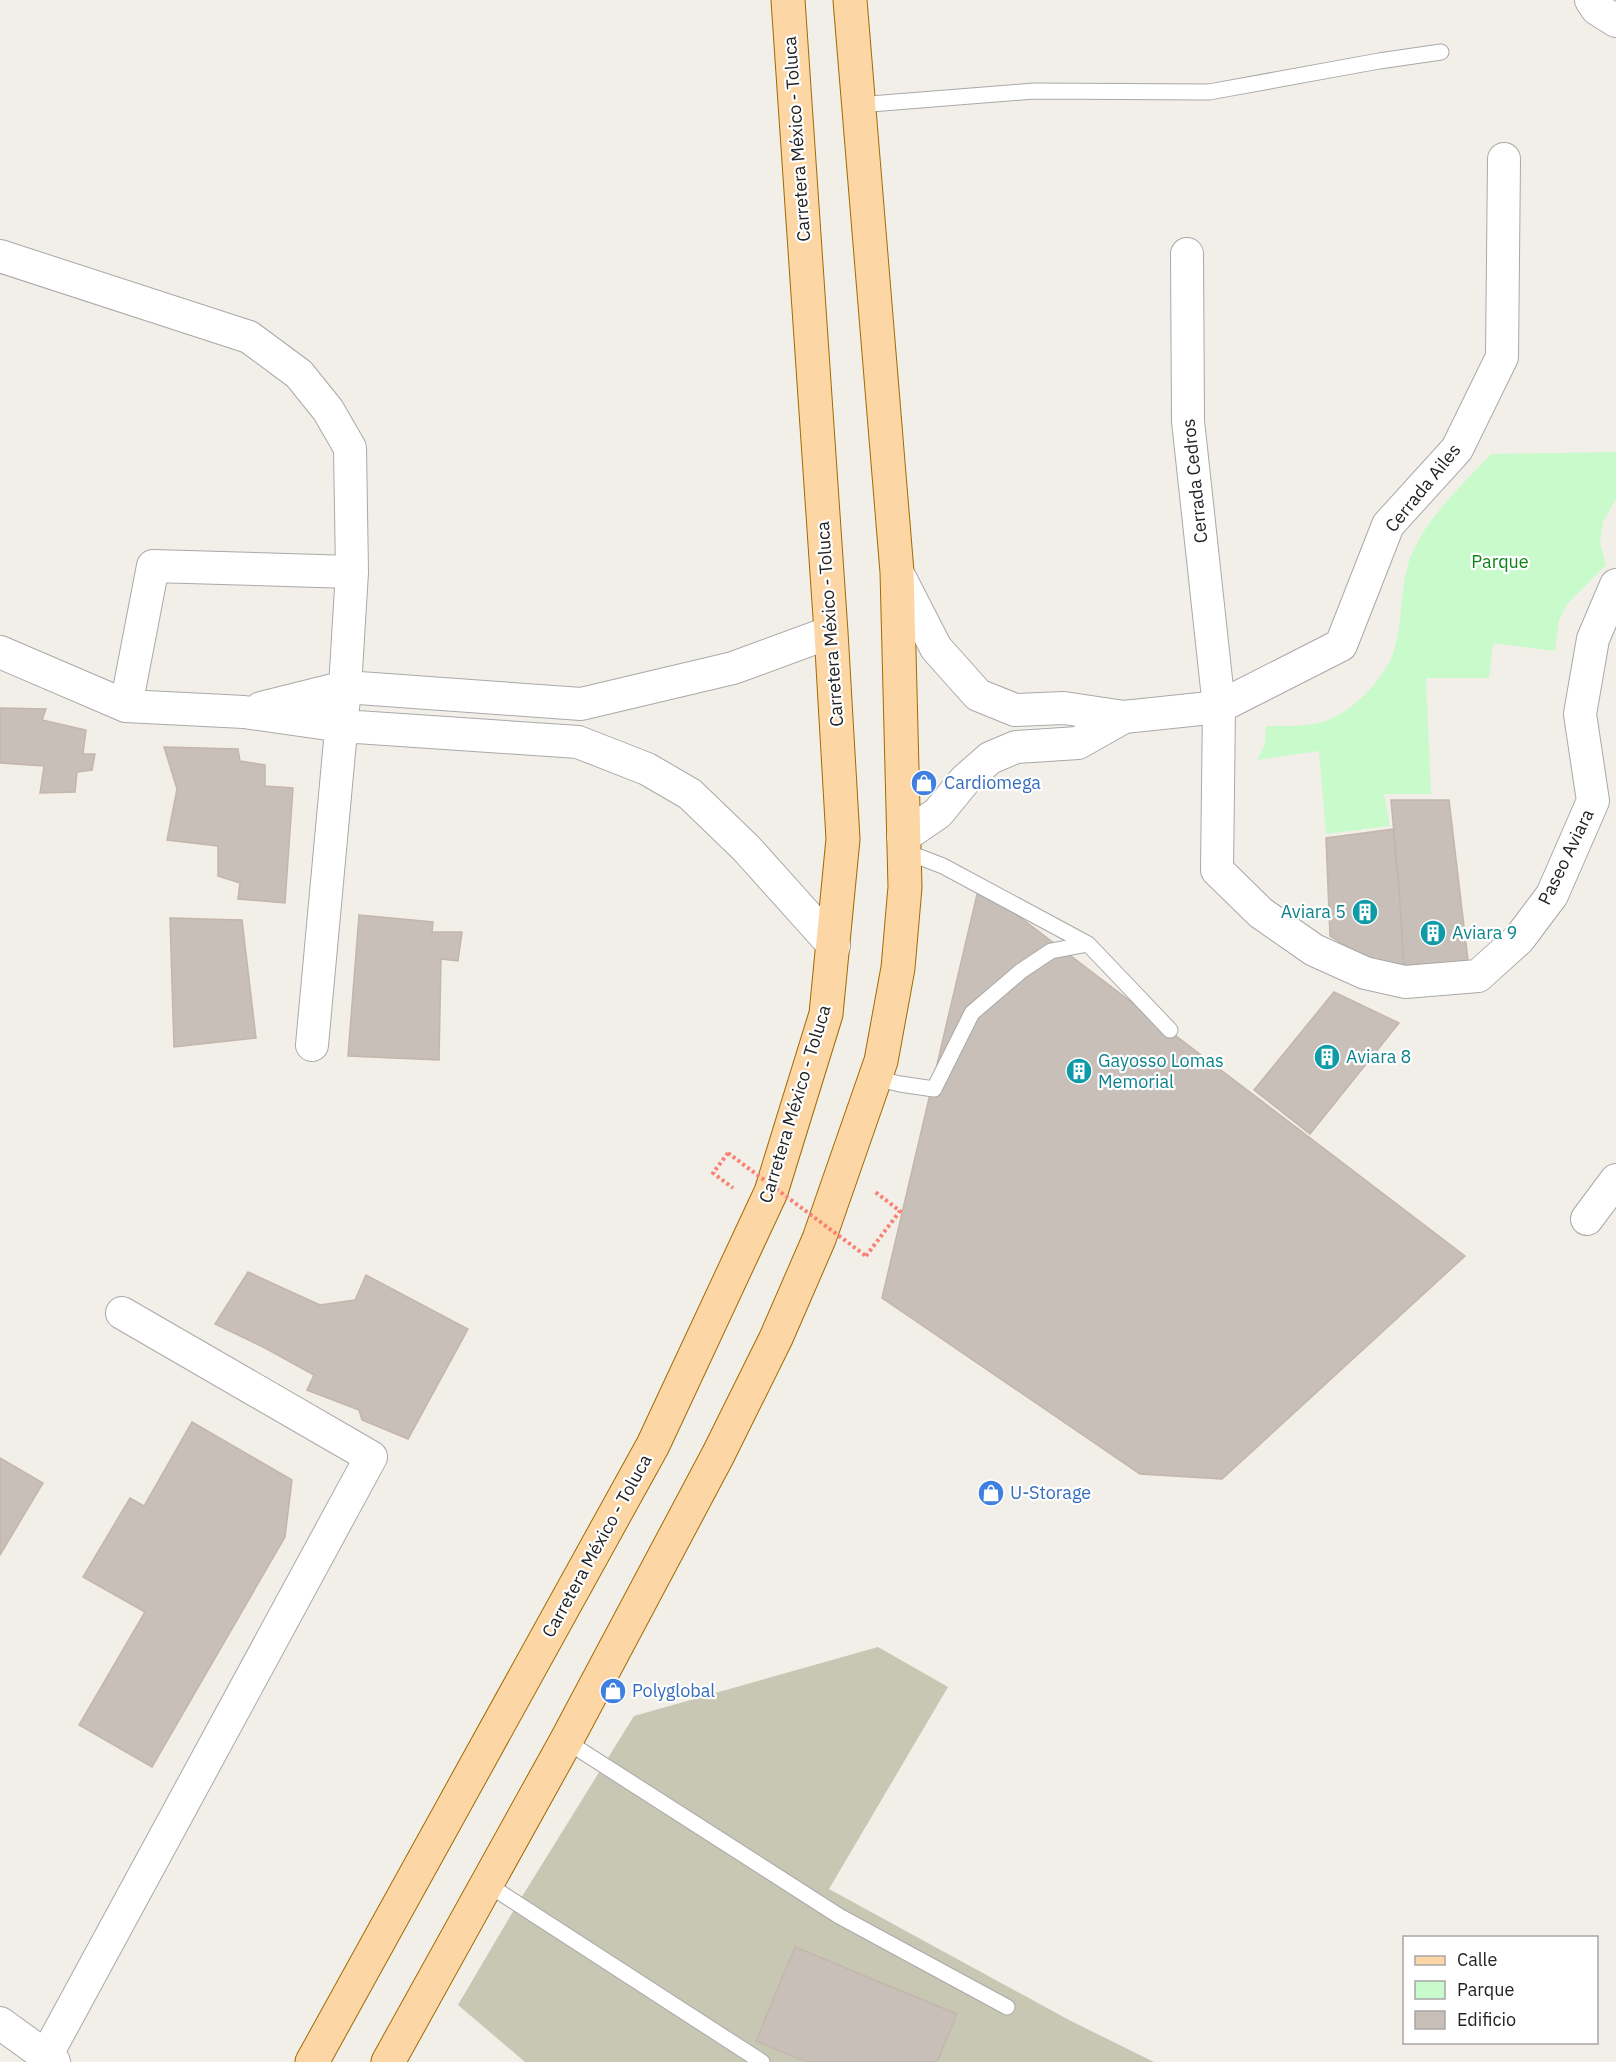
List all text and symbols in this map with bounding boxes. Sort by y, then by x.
street label: Carretera México - Toluca [778,35,815,243]
street label: Cerrada Cedros [1177,418,1212,544]
street label: Cerrada Ailes [1380,439,1465,537]
street label: Carretera México - Toluca [811,520,848,728]
park label: Parque [1471,550,1529,573]
shop icon: Cardiomega [909,768,939,798]
place label: Cardiomega [944,771,1041,794]
street label: Paseo Aviara [1533,805,1599,908]
building icon: Aviara 5 [1350,897,1380,927]
place label: Aviara 5 [1281,900,1346,923]
building icon: Aviara 9 [1418,918,1448,948]
place label: Aviara 9 [1452,921,1517,944]
street label: Carretera México - Toluca [753,1002,836,1206]
building icon: Aviara 8 [1312,1042,1342,1072]
place label: Aviara 8 [1346,1045,1411,1068]
place label: Gayosso Lomas Memorial [1098,1049,1224,1093]
building icon: Gayosso Lomas Memorial [1064,1056,1094,1086]
street label: Carretera México - Toluca [537,1450,657,1641]
shop icon: U-Storage [976,1478,1006,1508]
place label: U-Storage [1010,1481,1091,1504]
shop icon: Polyglobal [598,1676,628,1706]
place label: Polyglobal [632,1679,715,1702]
legend [1403,1936,1598,2044]
text: Calle [1457,1948,1497,1971]
text: Parque [1457,1978,1515,2001]
text: Edificio [1457,2008,1516,2031]

